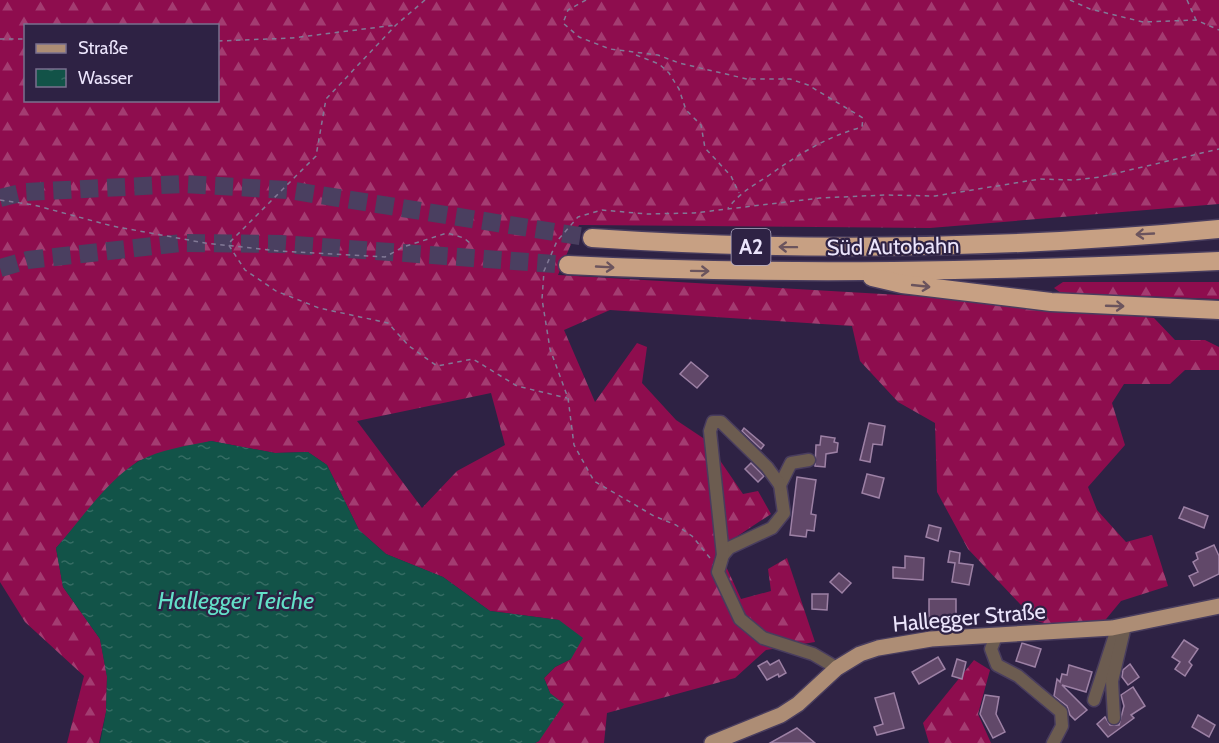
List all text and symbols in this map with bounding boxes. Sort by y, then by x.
legend [24,24,219,102]
text: Straße [78,37,128,59]
text: Wasser [78,67,133,89]
road number: A2 [732,229,771,265]
one-way arrow [1136,229,1156,240]
street label: Süd Autobahn [826,232,960,261]
one-way arrow [778,241,798,253]
one-way arrow [594,261,614,272]
one-way arrow [689,265,709,276]
one-way arrow [911,281,931,292]
one-way arrow [1105,301,1125,312]
water label: Hallegger Teiche [158,586,314,615]
street label: Hallegger Straße [891,597,1047,638]

